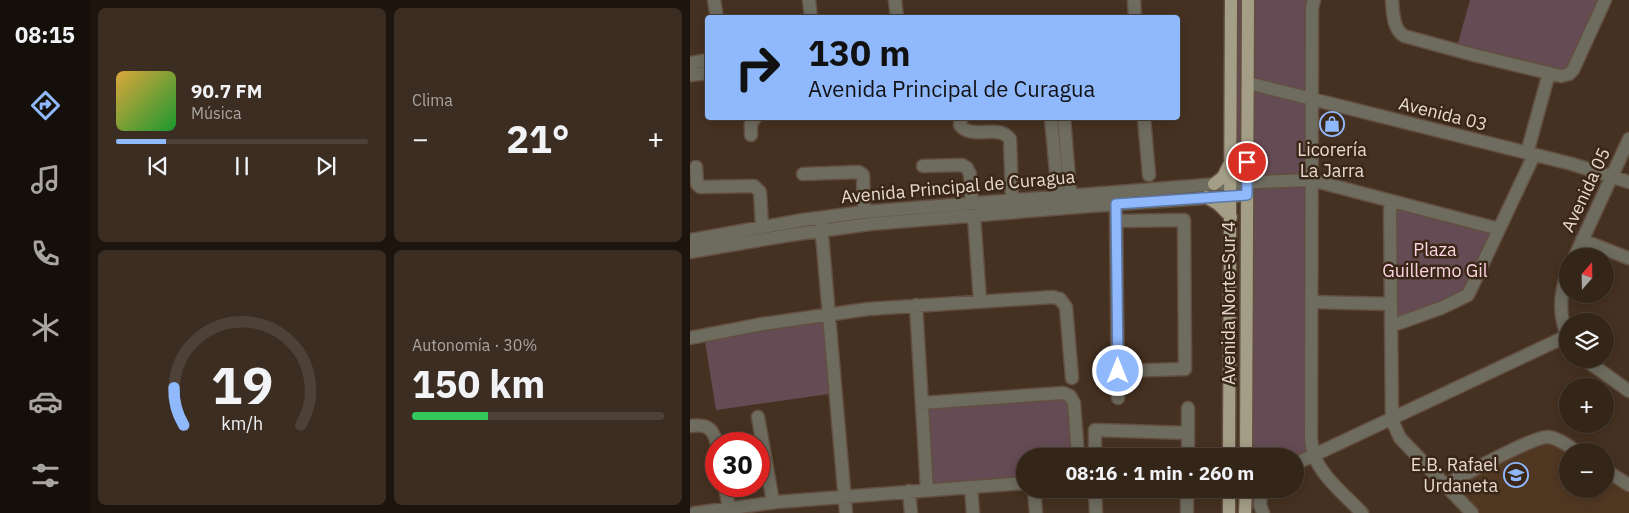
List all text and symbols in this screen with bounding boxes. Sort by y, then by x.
text: 08:15 [15,20,75,49]
text: 130 m [808,30,911,76]
icon: right [725,35,790,100]
text: Avenida Principal de Curagua [808,74,1095,103]
text: 90.7 FM [191,79,262,103]
icon: directions [28,88,63,123]
text: Clima [412,90,453,110]
street label: Avenida 03 [1396,91,1490,136]
text: Música [191,103,241,123]
shop icon: Licorería La Jarra [1319,111,1345,137]
text: 21° [506,114,570,163]
text: − [412,120,429,157]
text: + [647,120,664,157]
place label: Licorería La Jarra [1297,138,1367,182]
pin [1226,141,1268,183]
street label: Avenida 05 [1556,144,1615,236]
icon: arrive [1233,148,1261,176]
icon: previous [144,152,172,180]
icon: pause [228,152,256,180]
icon: next [312,152,340,180]
icon: music [28,162,63,197]
street label: Avenida Principal de Curagua [840,165,1076,208]
street label: Avenida Norte-Sur 4 [1217,221,1240,385]
icon: phone [28,236,63,271]
park label: Plaza Guillermo Gil [1382,238,1488,282]
north arrow [1559,248,1614,302]
map controls [1559,248,1614,498]
icon: climate [28,310,63,345]
button: layers [1559,313,1614,368]
text: Autonomía · 30% [412,335,537,355]
position arrow [1091,344,1143,396]
text: 19 [211,351,273,418]
text: 150 km [412,359,545,408]
button: + [1559,378,1614,433]
icon: car [28,384,63,419]
text: km/h [221,412,263,435]
speed limit sign: 30 [705,432,770,497]
button: − [1559,443,1614,498]
place label: E.B. Rafael Urdaneta [1411,453,1498,497]
icon: filters [28,458,63,493]
text: 08:16 · 1 min · 260 m [1066,461,1254,485]
school or university icon: E.B. Rafael Urdaneta [1503,462,1529,488]

